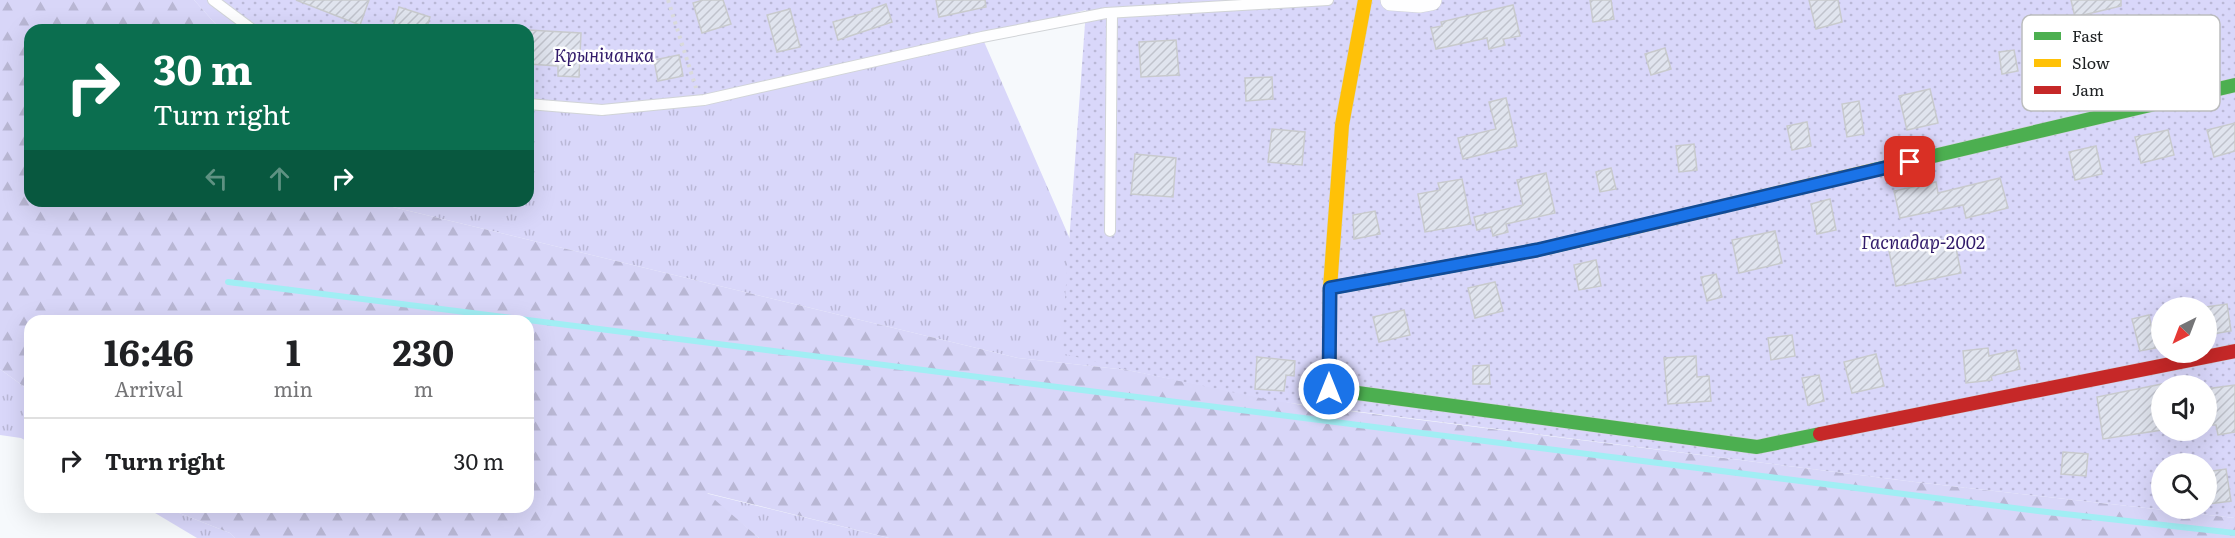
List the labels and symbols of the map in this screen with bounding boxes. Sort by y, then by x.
legend [2022,15,2220,111]
text: Fast [2072,23,2104,47]
park label: Крынічанка [554,41,655,68]
text: Slow [2072,50,2110,74]
text: Jam [2072,77,2105,101]
pin [1884,136,1935,187]
park label: Гаспадар-2002 [1861,228,1985,255]
north arrow [2151,297,2217,363]
position arrow [1297,357,1361,421]

